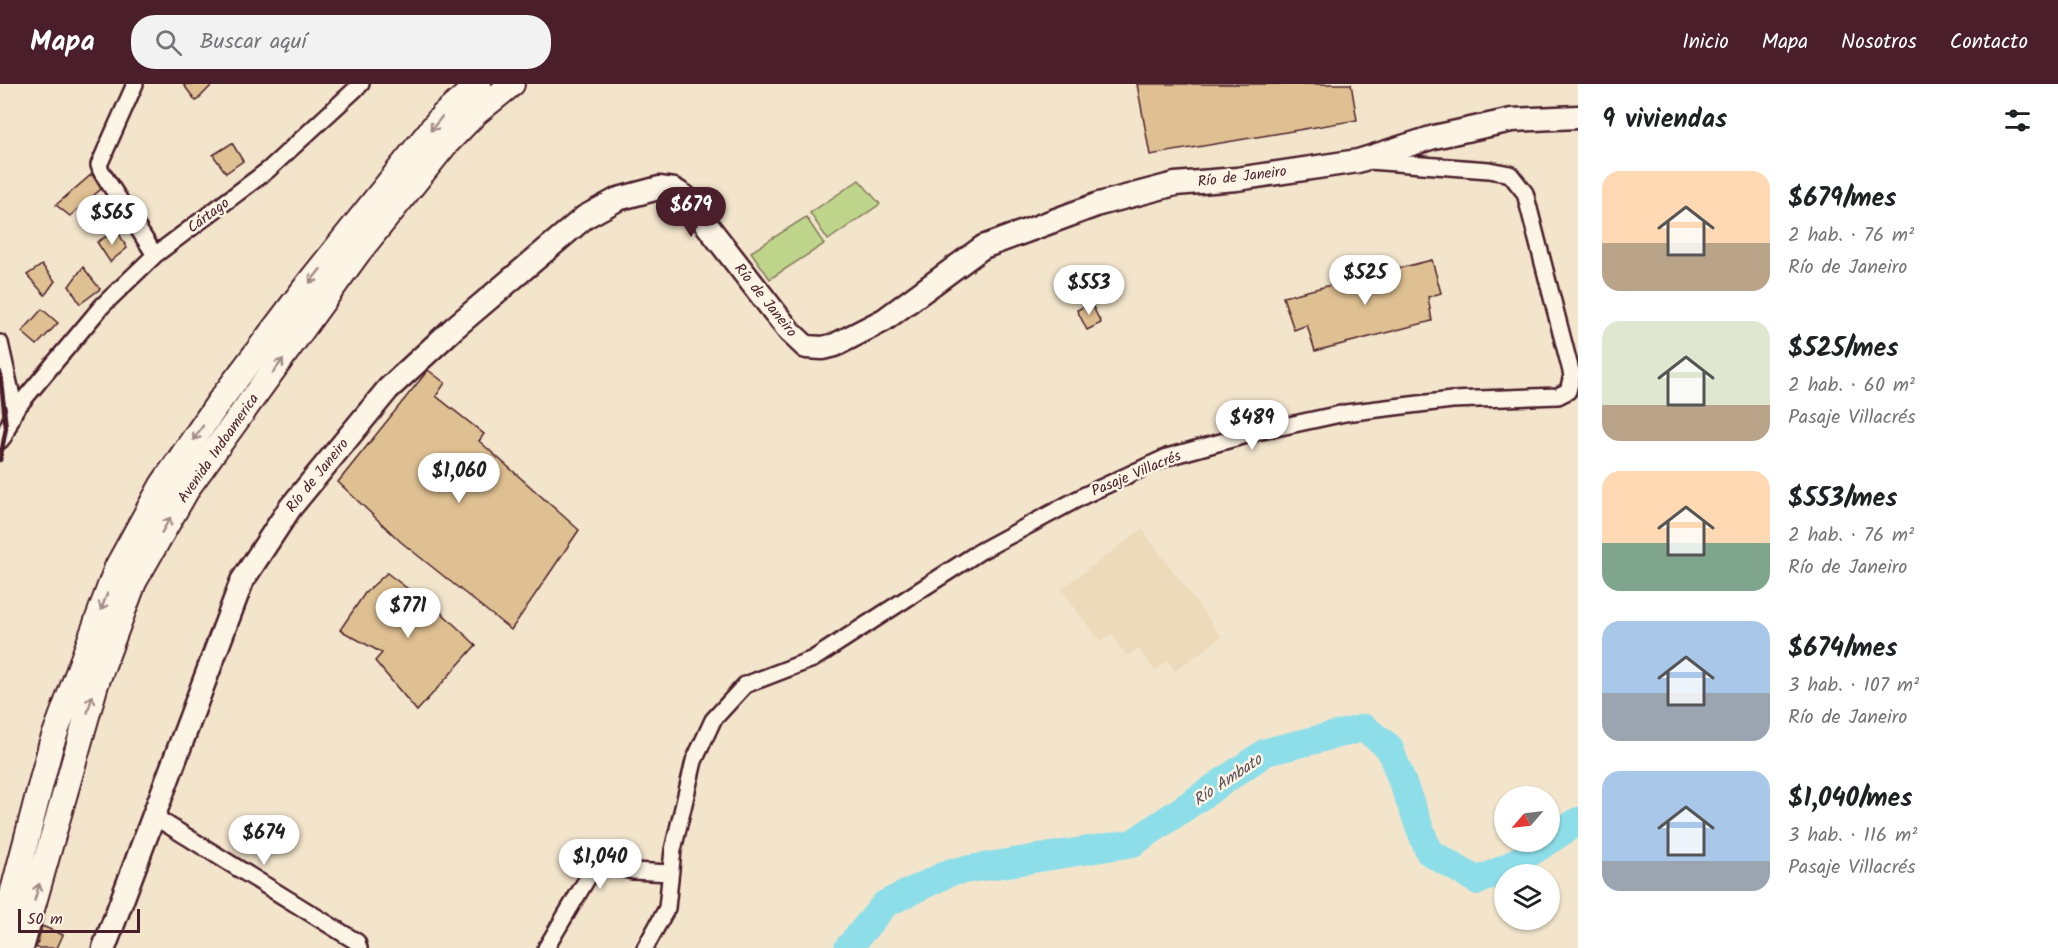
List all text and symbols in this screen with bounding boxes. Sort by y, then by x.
search box [131,15,551,69]
text: Mapa [30,20,95,65]
text: Buscar aquí [200,25,307,60]
icon: search [152,26,185,59]
text: Inicio [1682,26,1729,59]
text: Mapa [1762,26,1808,59]
text: Nosotros [1841,26,1917,59]
text: Contacto [1950,26,2028,59]
text: 9 viviendas [1602,99,1727,141]
icon: filters [2001,104,2034,137]
one-way arrow [430,115,443,131]
street label: Río de Janeiro [1196,160,1288,194]
text: $679/mes [1788,178,1896,220]
pin: $679 [655,187,727,238]
text: $679 [670,190,712,222]
street label: Cártago [182,192,235,240]
pin: $565 [76,195,148,246]
icon: home [1650,195,1722,267]
text: $565 [91,198,133,230]
text: 2 hab. · 76 m² [1788,220,1914,252]
text: Río de Janeiro [1788,252,1907,284]
pin: $525 [1329,255,1401,306]
street label: Río de Janeiro [728,258,803,343]
text: $525 [1343,258,1387,290]
pin: $553 [1053,265,1125,316]
one-way arrow [308,268,321,284]
text: $553 [1067,268,1111,300]
text: $525/mes [1788,328,1898,370]
icon: home [1650,345,1722,417]
one-way arrow [272,358,284,374]
text: 2 hab. · 60 m² [1788,370,1915,402]
street label: Avenida Indoamerica [172,389,266,508]
pin: $489 [1216,400,1288,451]
text: Pasaje Villacrés [1788,402,1916,434]
text: $489 [1230,403,1274,435]
one-way arrow [192,424,204,440]
street label: Río de Janeiro [280,433,355,518]
street label: Pasaje Villacrés [1088,444,1186,504]
pin: $1,060 [410,453,508,504]
text: $1,060 [432,456,486,488]
text: $553/mes [1788,478,1897,520]
icon: home [1650,495,1722,567]
one-way arrow [160,517,172,534]
text: 2 hab. · 76 m² [1788,520,1914,552]
text: Río de Janeiro [1788,552,1907,584]
pin: $771 [372,588,444,639]
text: $771 [390,591,426,623]
one-way arrow [98,593,109,611]
text: $674/mes [1788,628,1897,670]
icon: home [1650,645,1722,717]
text: 3 hab. · 107 m² [1788,670,1919,702]
one-way arrow [85,695,97,714]
text: Río de Janeiro [1788,702,1907,734]
water label: Río Ambato [1188,747,1269,813]
text: $1,040/mes [1788,778,1912,820]
north arrow [1494,786,1560,852]
map controls [1494,786,1560,930]
icon: home [1650,795,1722,867]
pin: $674 [228,815,300,866]
text: $674 [242,818,286,850]
text: 3 hab. · 116 m² [1788,820,1917,852]
pin: $1,040 [551,839,649,890]
text: $1,040 [573,842,627,874]
text: Pasaje Villacrés [1788,852,1916,884]
button: layers [1494,864,1560,930]
one-way arrow [32,883,43,902]
scale bar [18,906,140,934]
text: 50 m [27,907,63,932]

